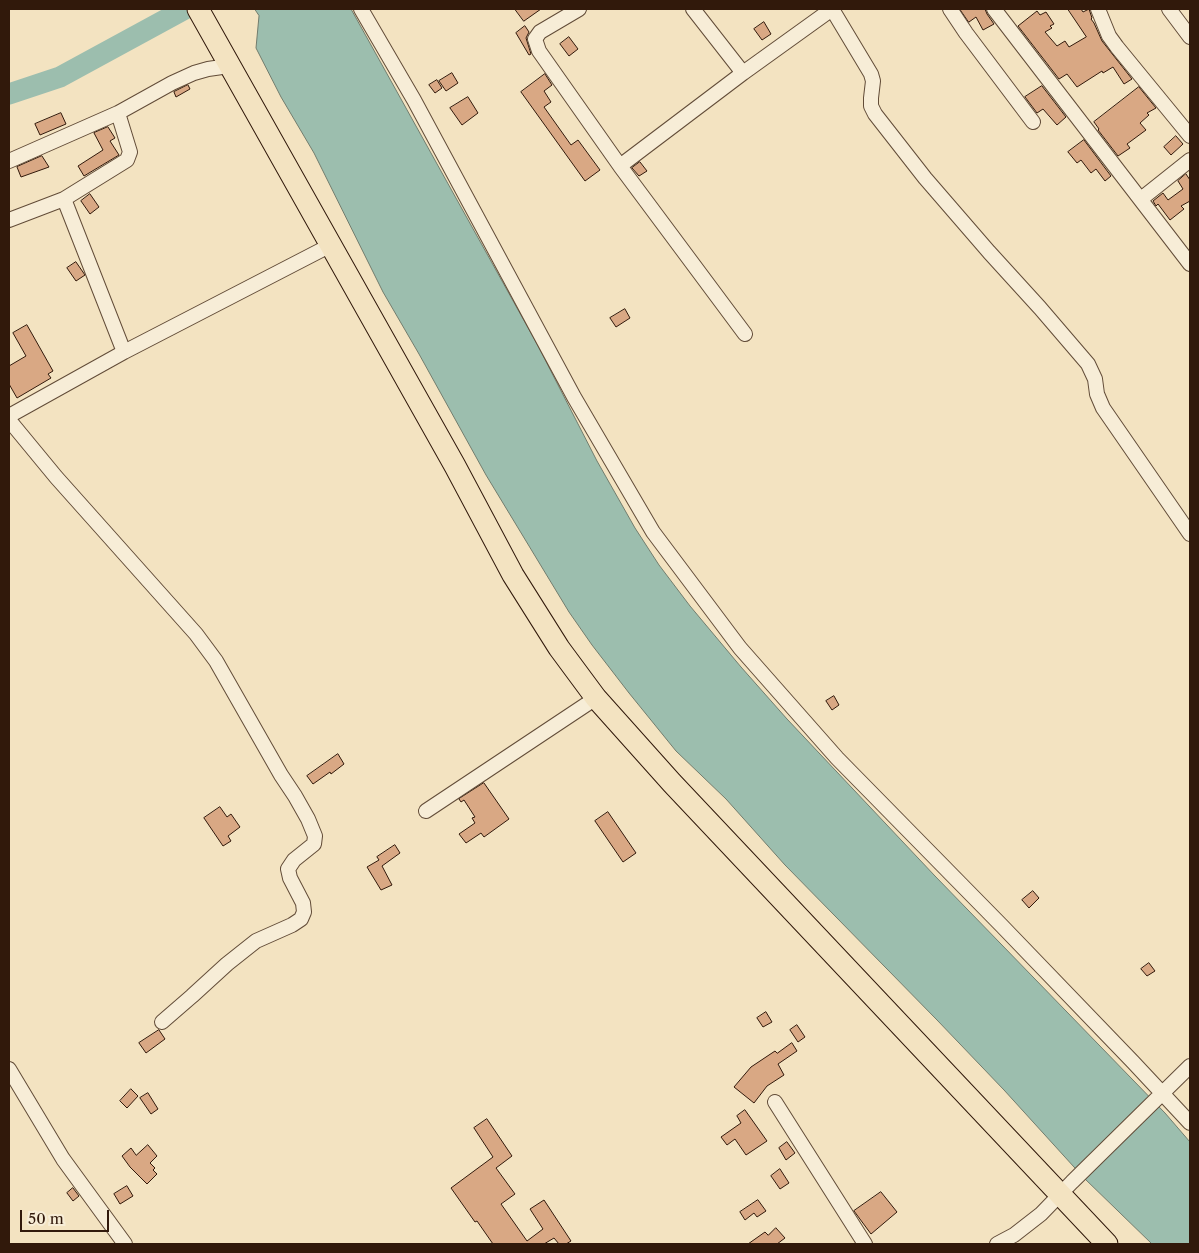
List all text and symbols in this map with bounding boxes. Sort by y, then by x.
scale bar [22,1200,111,1232]
text: 50 m [28,1209,64,1228]

